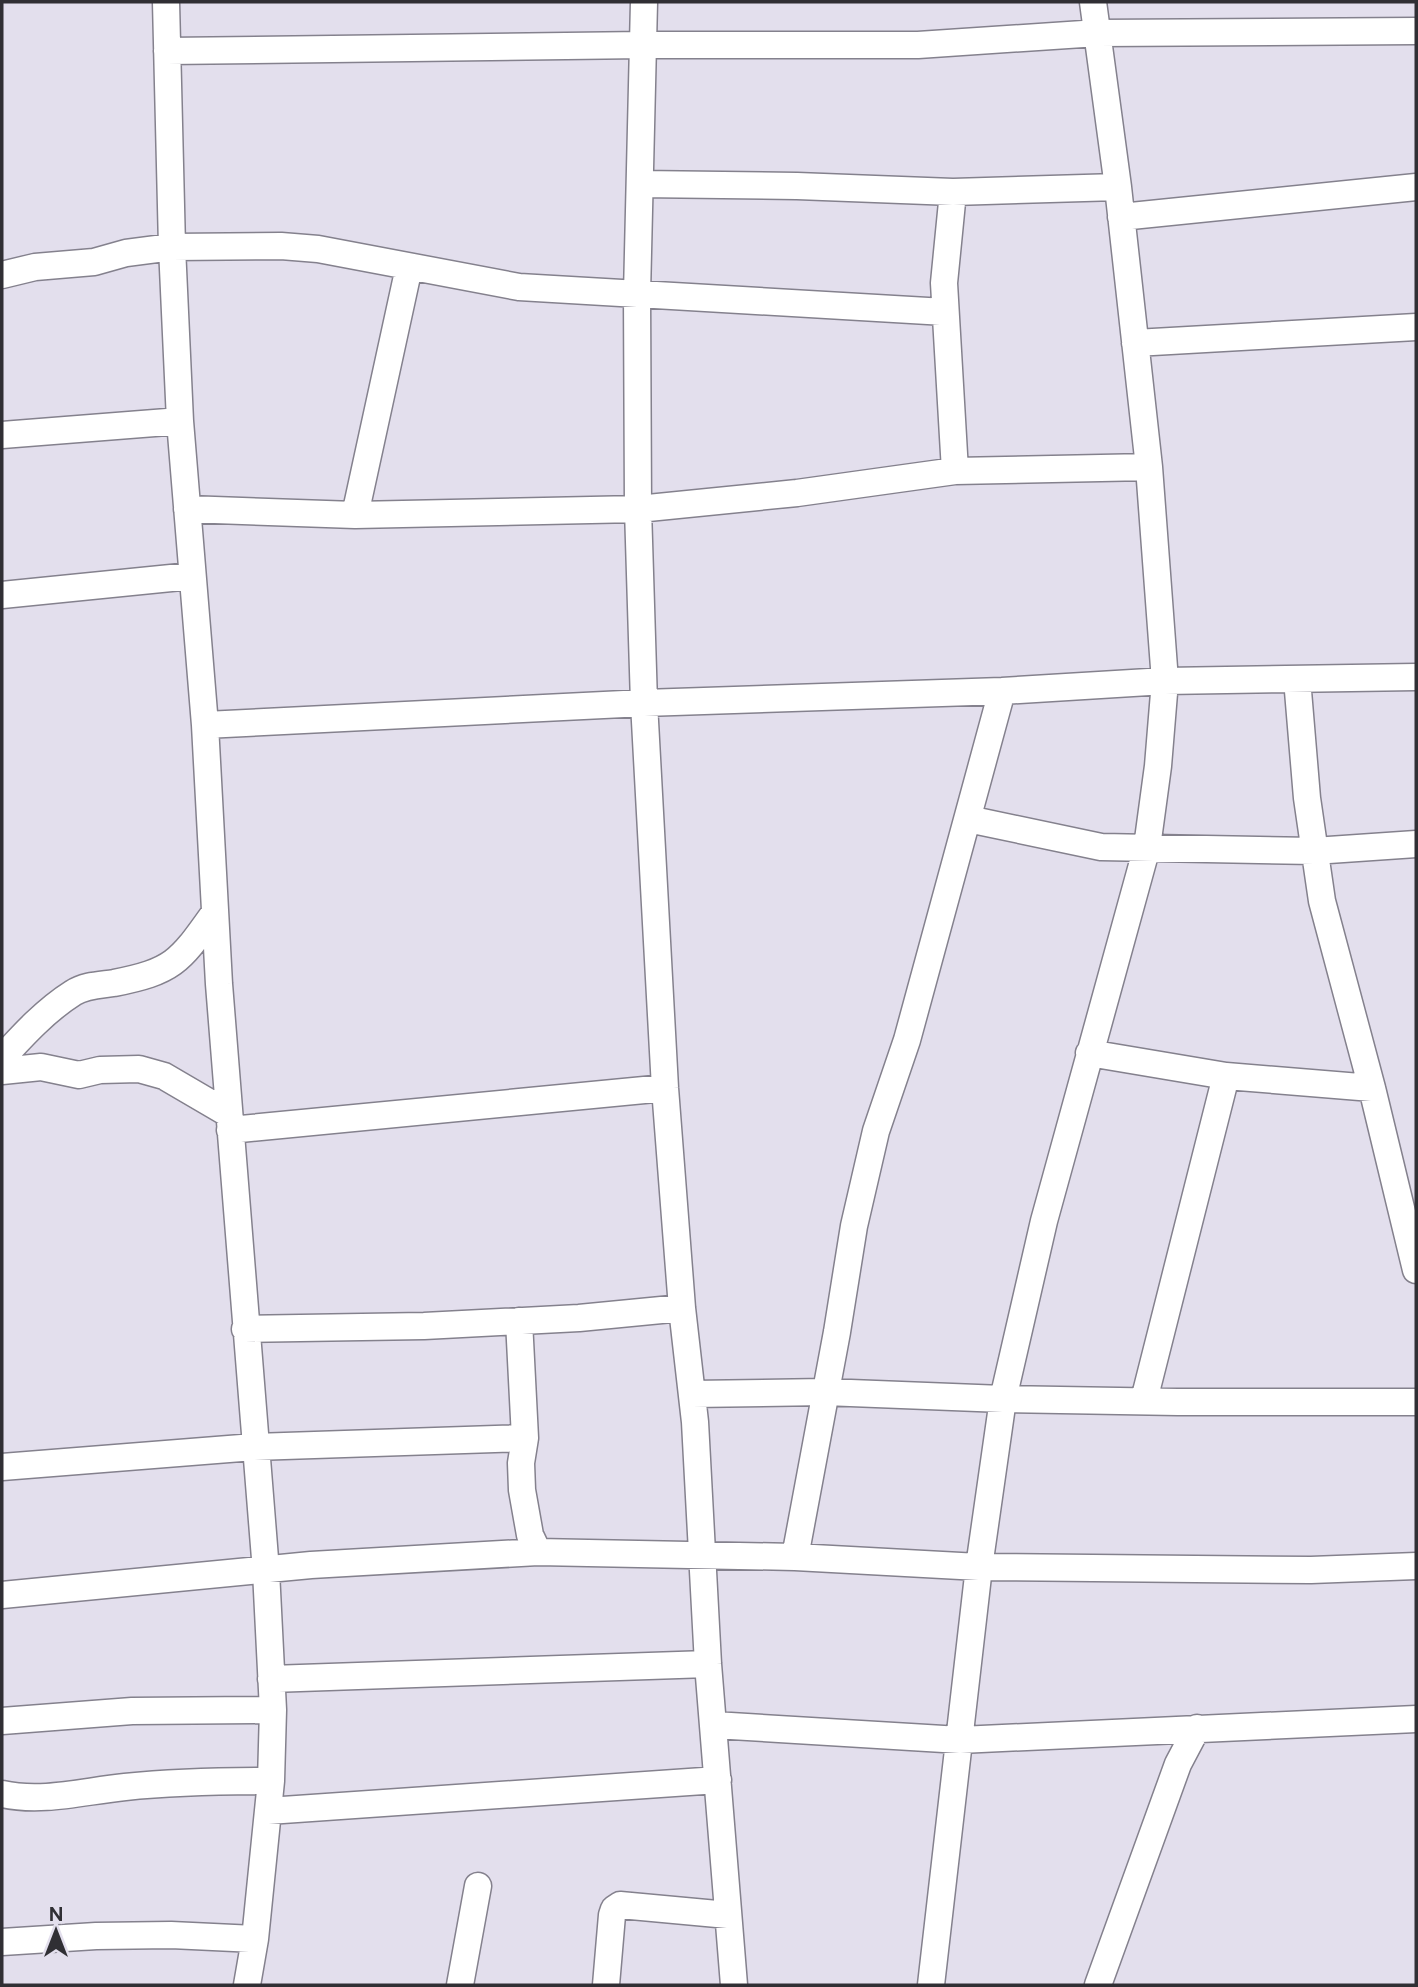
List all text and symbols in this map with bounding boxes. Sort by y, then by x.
north arrow [21,1896,91,1966]
text: N [49,1903,63,1926]

